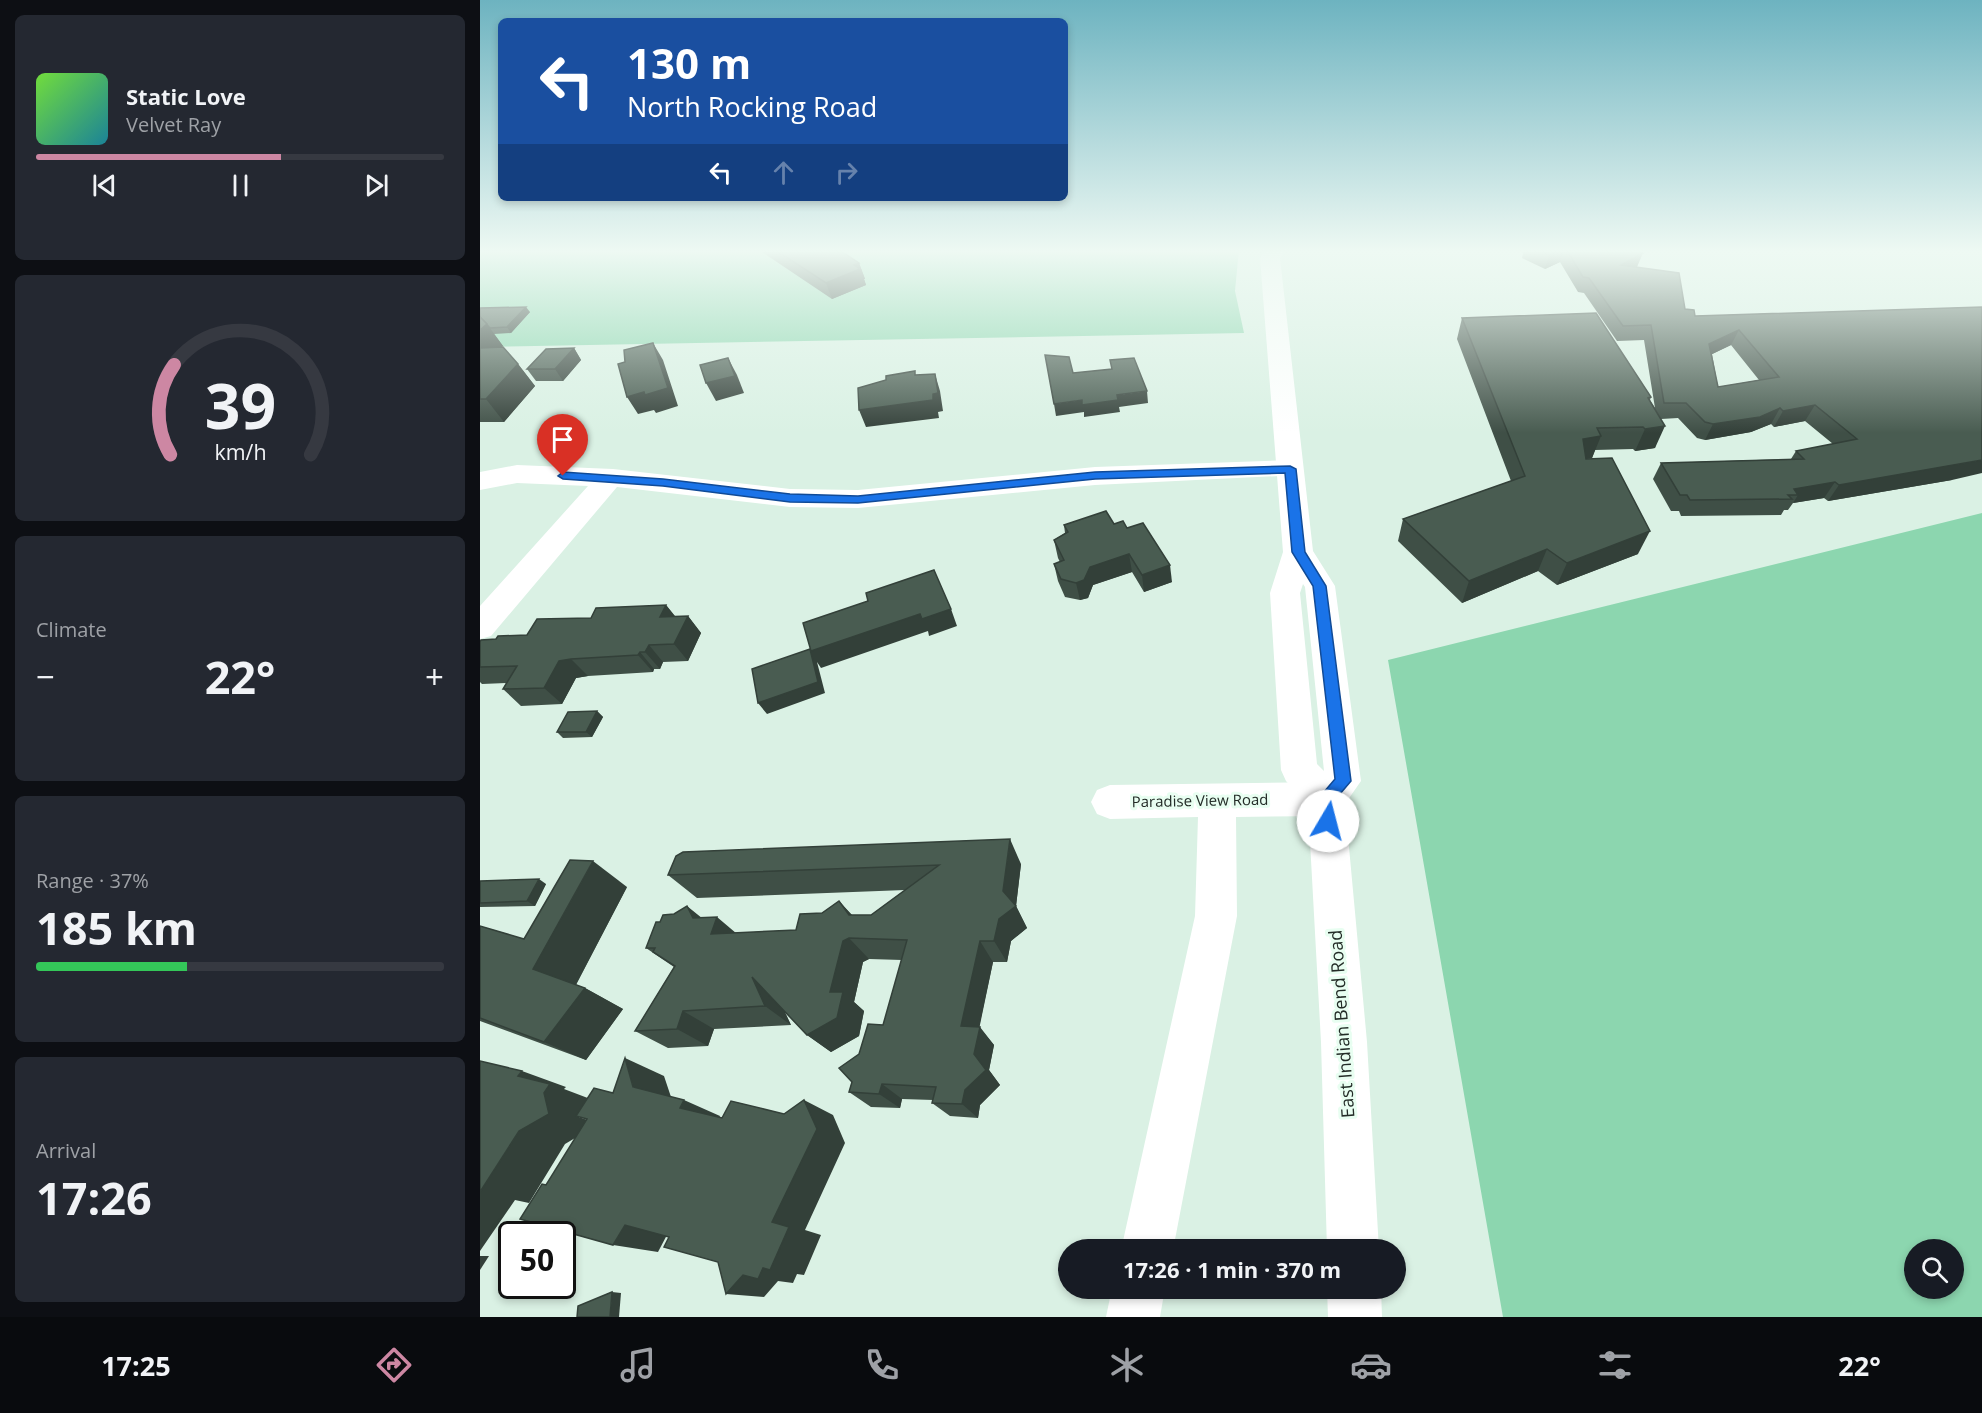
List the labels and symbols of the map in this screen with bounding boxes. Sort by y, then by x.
pin [537,414,588,476]
street label: Paradise View Road [1131,789,1269,811]
position arrow [1296,789,1360,853]
street label: East Indian Bend Road [1322,929,1360,1119]
speed limit sign: 50 [498,1221,576,1299]

